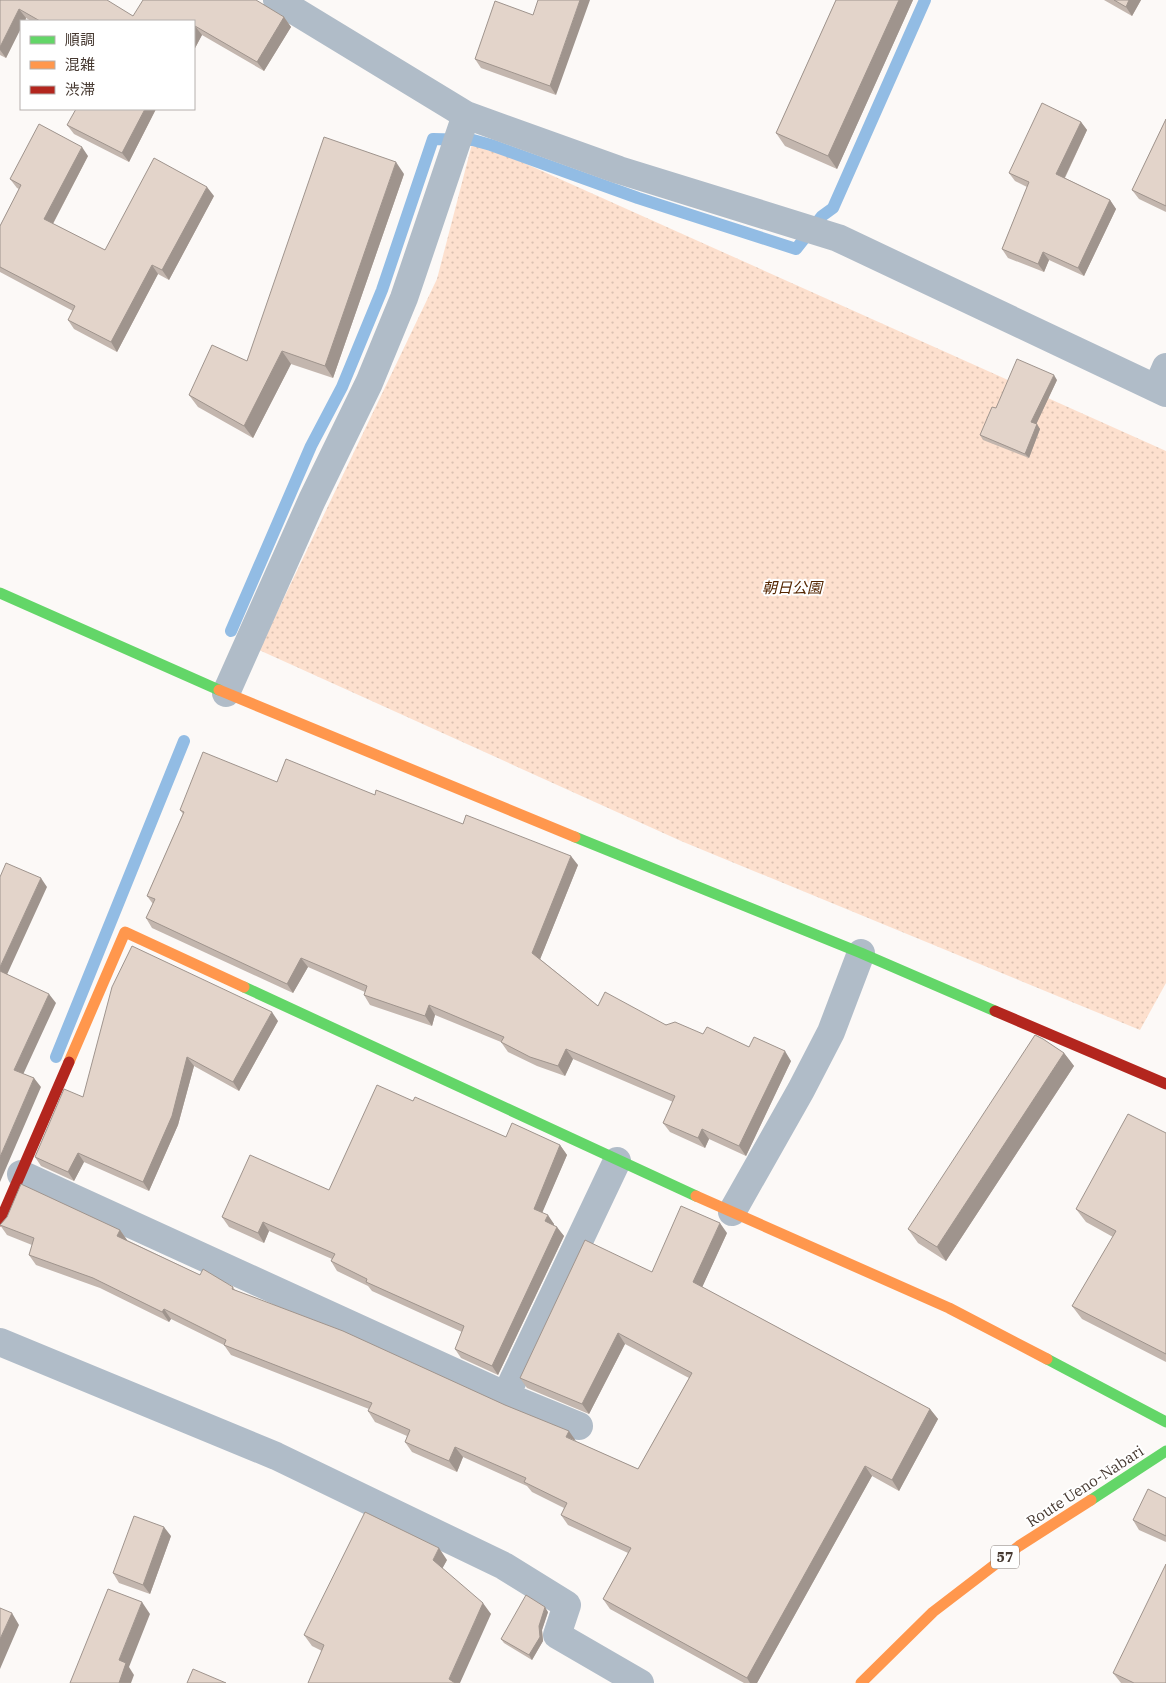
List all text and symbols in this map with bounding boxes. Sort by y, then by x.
legend [20,20,195,110]
text: 順調 [65,30,95,49]
text: 混雑 [65,55,95,74]
text: 渋滞 [65,80,95,99]
park label: 朝日公園 [762,578,824,597]
street label: Route Ueno-Nabari [1023,1441,1147,1531]
road number: 57 [991,1545,1019,1568]

